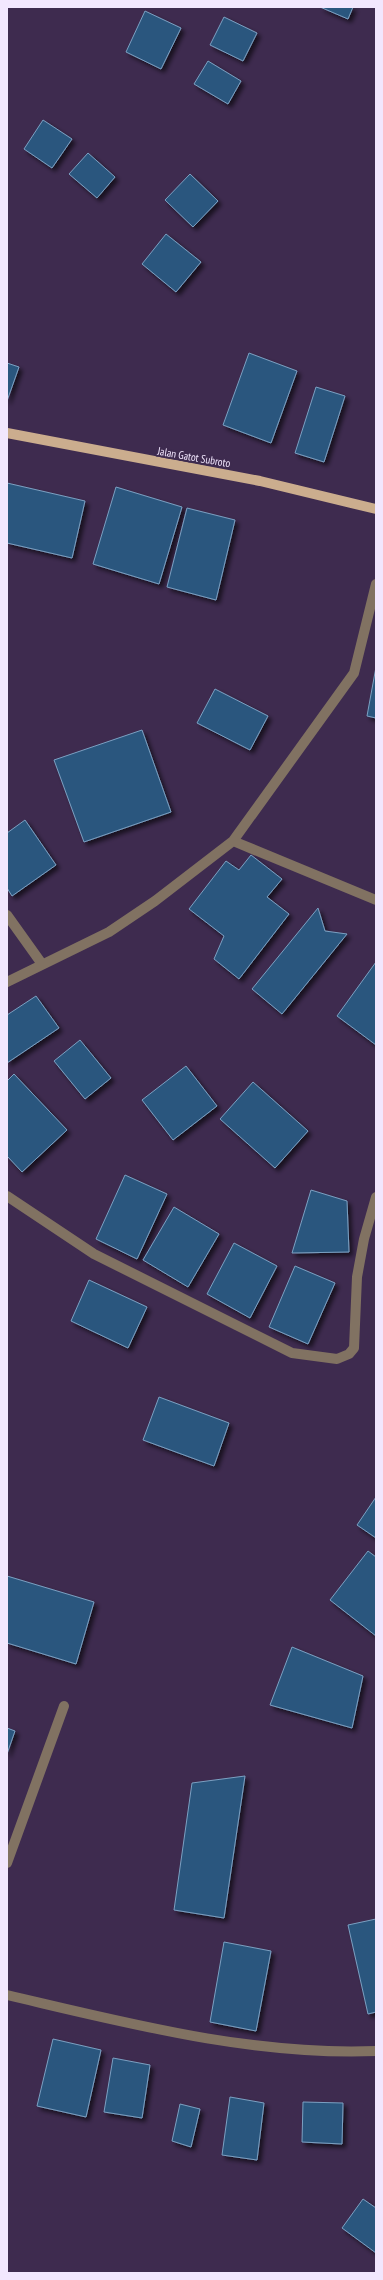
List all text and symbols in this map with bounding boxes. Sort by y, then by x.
street label: Jalan Gatot Subroto [155,444,232,470]

